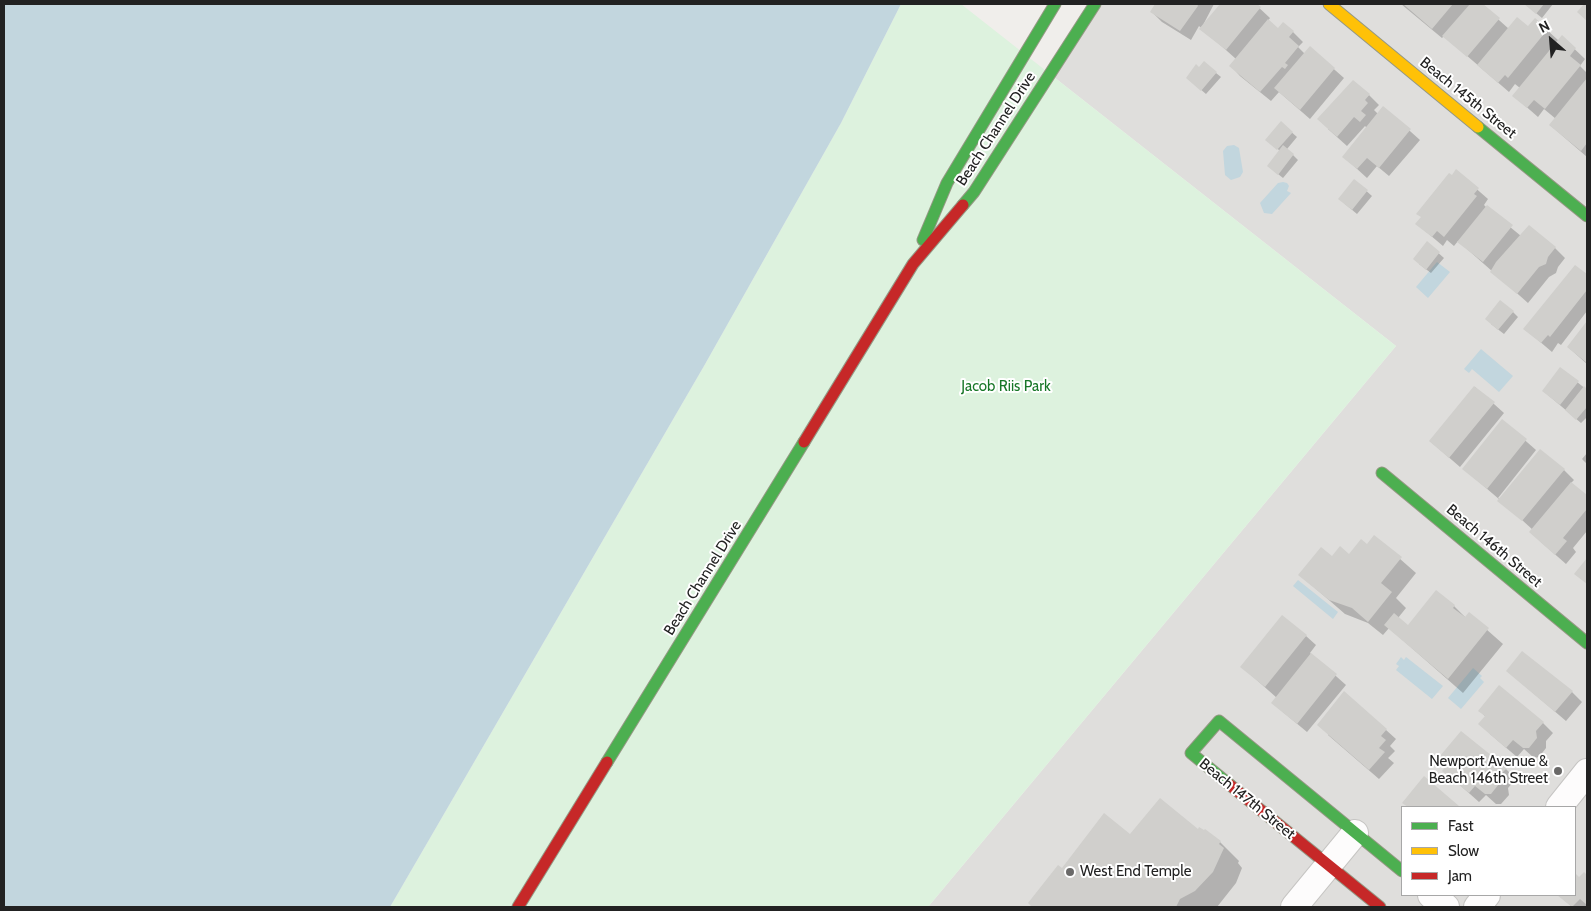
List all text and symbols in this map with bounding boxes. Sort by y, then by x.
north arrow [1526,15,1576,65]
text: N [1536,16,1553,37]
street label: Beach 145th Street [1416,54,1520,142]
street label: Beach Channel Drive [953,69,1039,189]
park label: Jacob Riis Park [961,378,1051,396]
street label: Beach 146th Street [1443,501,1545,591]
street label: Beach Channel Drive [660,517,746,639]
place label: Newport Avenue & Beach 146th Street [1429,753,1548,788]
street label: Beach 147th Street [1195,755,1299,843]
marker: Newport Avenue & Beach 146th Street [1552,765,1564,777]
legend [1401,806,1576,896]
text: Fast [1448,817,1473,835]
text: Slow [1448,842,1479,860]
place label: West End Temple [1080,863,1191,881]
marker: West End Temple [1064,866,1076,878]
text: Jam [1448,867,1472,885]

